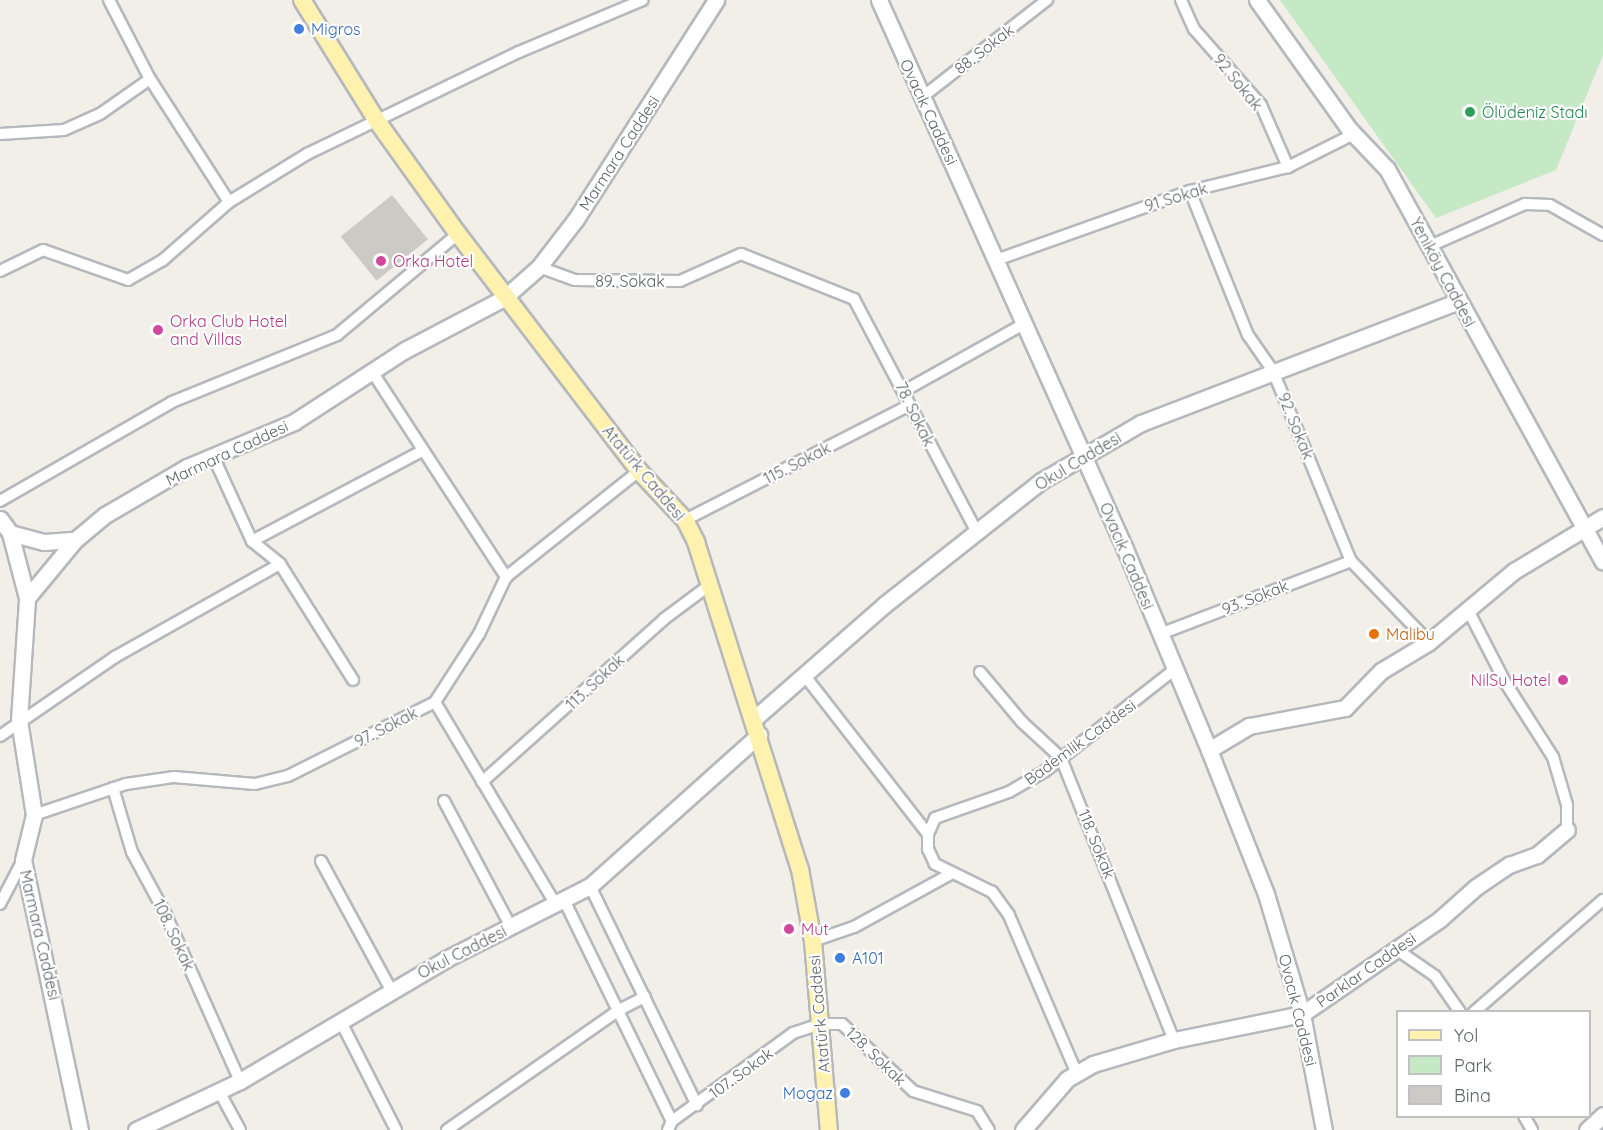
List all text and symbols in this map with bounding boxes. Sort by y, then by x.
place label: Migros [311,19,361,39]
street label: 88. Sokak [951,20,1017,78]
marker: Migros [292,22,306,36]
street label: 92 Sokak [1209,50,1267,114]
street label: Ovacık Caddesi [896,56,962,168]
street label: Marmara Caddesi [575,92,663,214]
place label: Ölüdeniz Stadı [1482,102,1588,122]
marker: Ölüdeniz Stadı [1463,105,1477,119]
street label: 91 Sokak [1142,178,1210,216]
street label: Yeniköy Caddesi [1406,214,1480,330]
place label: Orka Hotel [393,251,473,271]
marker: Orka Hotel [374,254,388,268]
street label: 89. Sokak [595,271,665,291]
place label: Orka Club Hotel and Villas [170,311,287,349]
marker: Orka Club Hotel and Villas [151,323,165,337]
street label: 78. Sokak [891,379,939,449]
street label: 92. Sokak [1274,390,1318,462]
street label: Marmara Caddesi [163,416,291,490]
street label: Atatürk Caddesi [599,421,689,525]
street label: Okul Caddesi [1031,428,1125,494]
street label: 115. Sokak [760,438,834,488]
street label: Ovacık Caddesi [1096,500,1158,612]
street label: 93. Sokak [1219,575,1291,619]
place label: Malibu [1386,624,1435,644]
marker: Malibu [1367,627,1381,641]
street label: 113. Sokak [562,650,628,714]
place label: NilSu Hotel [1471,670,1551,690]
marker: NilSu Hotel [1556,673,1570,687]
street label: Bademlik Caddesi [1021,695,1139,789]
street label: 97. Sokak [351,703,421,751]
street label: 118. Sokak [1074,806,1120,882]
street label: Marmara Caddesi [16,868,64,1002]
street label: 108. Sokak [149,896,199,974]
place label: Mut [801,919,829,939]
street label: Okul Caddesi [414,921,510,983]
marker: Mut [782,922,796,936]
street label: Parklar Caddesi [1312,929,1420,1011]
place label: A101 [852,948,884,968]
marker: A101 [833,951,847,965]
street label: Ovacık Caddesi [1275,952,1321,1068]
street label: Atatürk Caddesi [804,954,834,1074]
legend [1396,1010,1591,1118]
street label: 128. Sokak [842,1023,910,1089]
text: Yol [1454,1024,1478,1047]
street label: 107. Sokak [705,1043,777,1103]
text: Park [1454,1054,1492,1077]
place label: Mogaz [783,1083,833,1103]
text: Bina [1454,1084,1491,1107]
marker: Mogaz [838,1086,852,1100]

